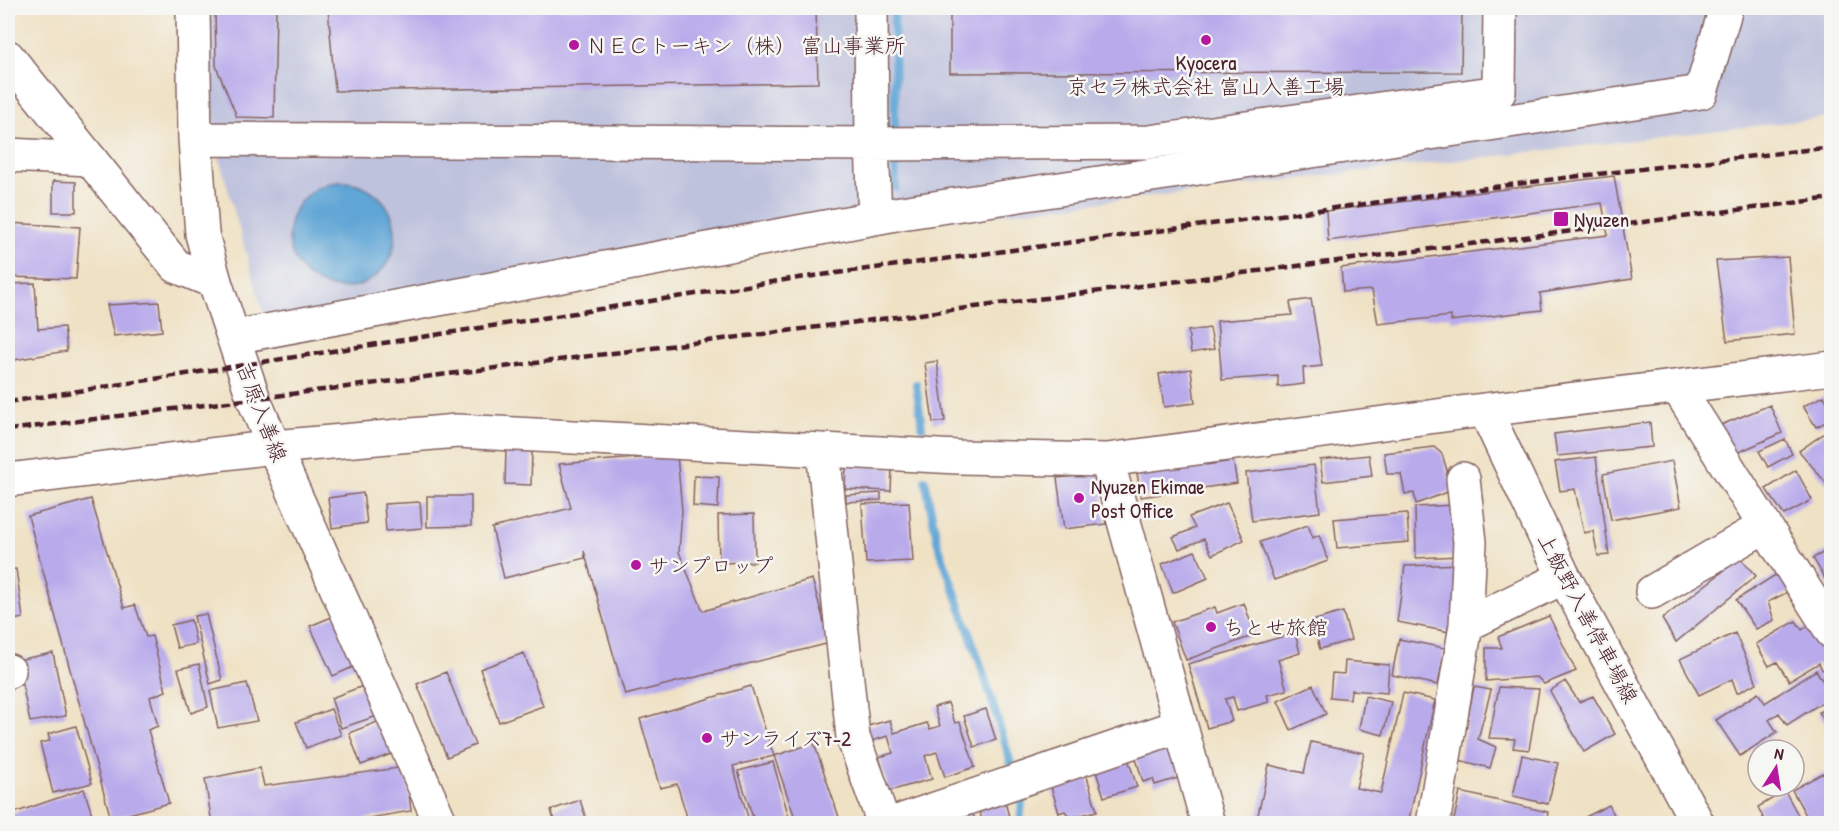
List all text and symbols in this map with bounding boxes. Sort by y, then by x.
place label: ＮＥＣトーキン（株） 富山事業所 [586,31,906,60]
marker: Kyocera 京セラ株式会社 富山入善工場 [1199,33,1213,47]
marker: ＮＥＣトーキン（株） 富山事業所 [567,38,581,52]
place label: Kyocera 京セラ株式会社 富山入善工場 [1067,48,1345,101]
place label: Nyuzen [1574,205,1629,234]
marker: Nyuzen [1552,210,1570,228]
street label: 吉原入善線 [230,358,294,466]
place label: Nyuzen Ekimae Post Office [1091,472,1205,525]
marker: Nyuzen Ekimae Post Office [1072,491,1086,505]
street label: 上飯野入善停車場線 [1531,528,1645,708]
place label: サンプロップ [648,551,774,580]
marker: サンプロップ [629,558,643,572]
place label: ちとせ旅館 [1223,613,1328,642]
marker: ちとせ旅館 [1204,620,1218,634]
place label: サンライズ7-2 [719,724,851,753]
marker: サンライズ7-2 [700,731,714,745]
north arrow [1746,738,1806,798]
text: N [1773,742,1786,765]

